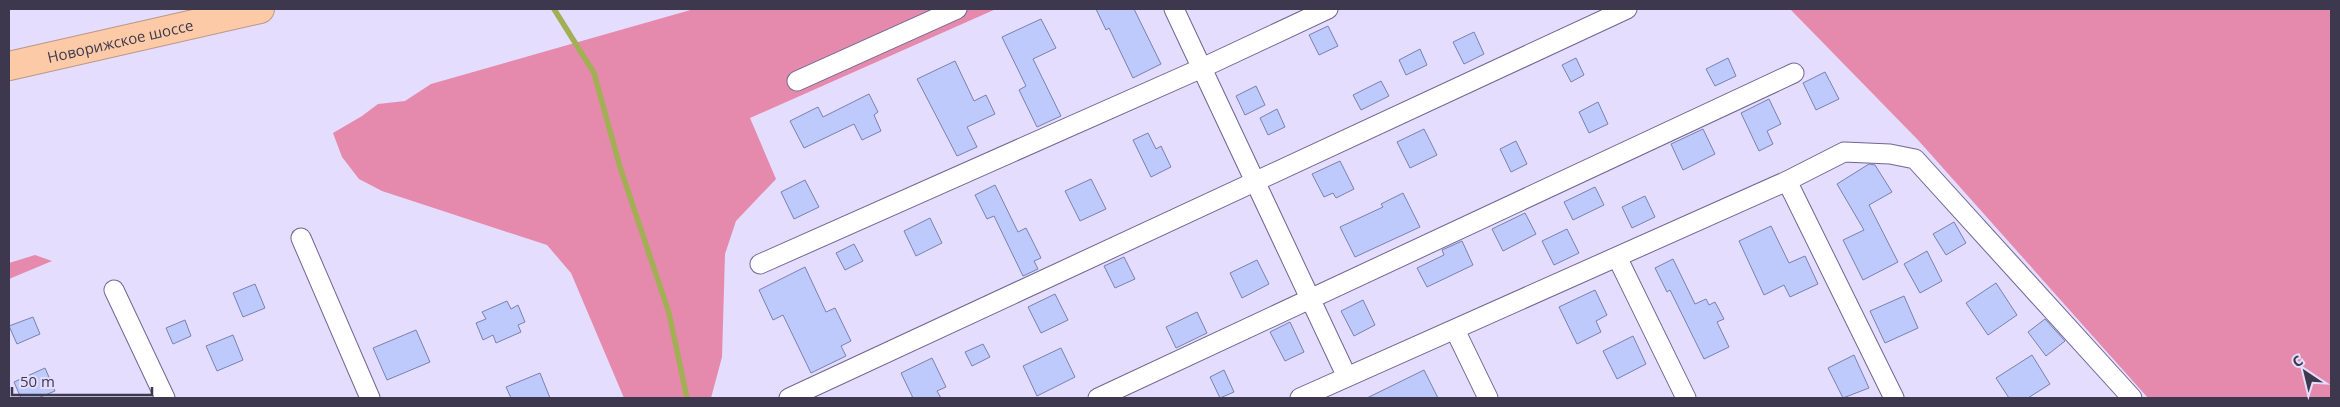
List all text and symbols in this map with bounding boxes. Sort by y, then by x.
street label: Новорижское шоссе [45,15,195,67]
north arrow [2280,347,2330,397]
text: С [2288,351,2306,371]
scale bar [12,364,152,396]
text: 50 m [20,371,55,391]

